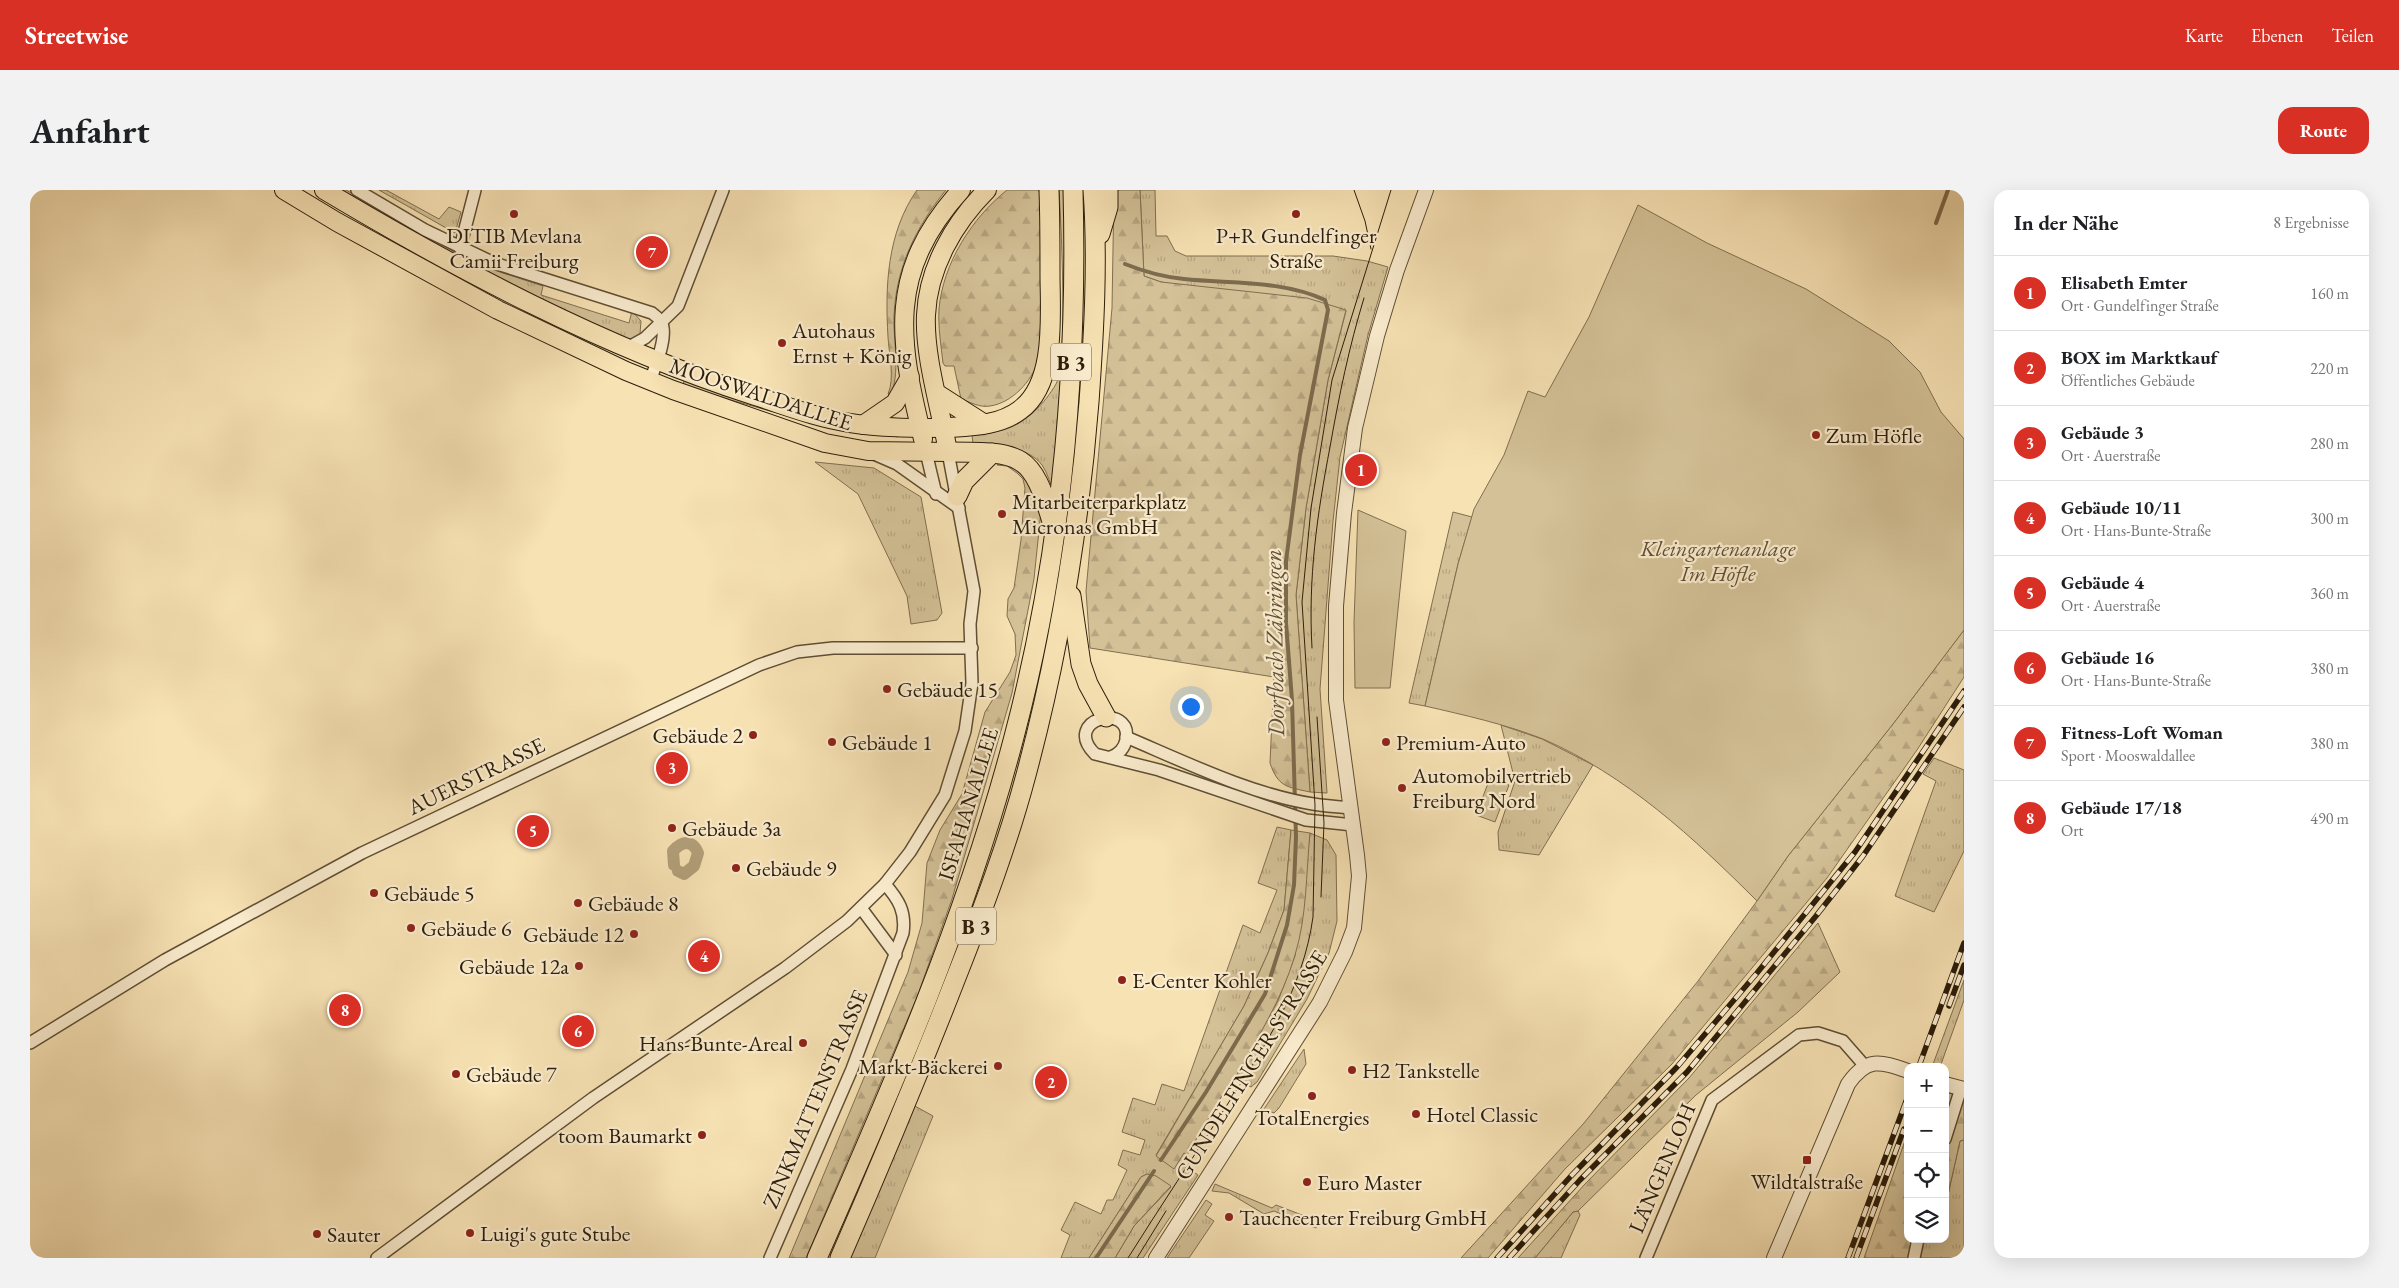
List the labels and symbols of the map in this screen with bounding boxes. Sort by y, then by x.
marker: DITIB Mevlana Camii Freiburg [508,208,520,220]
marker: P+R Gundelfinger Straße [1290,208,1302,220]
place label: DITIB Mevlana Camii Freiburg [446,221,582,275]
place label: P+R Gundelfinger Straße [1216,221,1377,275]
pin: 7 [636,233,668,271]
place label: Autohaus Ernst + König [791,316,912,370]
marker: Autohaus Ernst + König [776,337,788,349]
road number: B 3 [1051,344,1091,380]
street label: MOOSWALDALLEE [666,351,856,437]
place label: Zum Höfle [1826,421,1922,450]
marker: Zum Höfle [1810,429,1822,441]
pin: 1 [1345,451,1377,489]
place label: Mitarbeiterparkplatz Micronas GmbH [1012,487,1187,541]
marker: Mitarbeiterparkplatz Micronas GmbH [996,508,1008,520]
park label: Kleingartenanlage Im Höfle [1639,534,1796,588]
water label: Dorfbach Zähringen [1257,549,1291,738]
place label: Gebäude 15 [897,675,998,704]
marker: Gebäude 15 [881,683,893,695]
your location [1178,694,1204,720]
place label: Gebäude 2 [652,721,743,750]
street label: ISFAHANALLEE [931,724,1005,884]
place label: Gebäude 1 [842,728,933,757]
place label: Premium-Auto [1396,728,1526,757]
marker: Gebäude 2 [747,729,759,741]
street label: AUERSTRASSE [402,730,549,822]
marker: Gebäude 1 [826,736,838,748]
marker: Premium-Auto [1380,736,1392,748]
pin: 3 [656,749,688,787]
place label: Automobilvertrieb Freiburg Nord [1411,761,1571,815]
marker: Automobilvertrieb Freiburg Nord [1396,782,1408,794]
pin: 5 [517,812,549,850]
place label: Gebäude 3a [682,814,782,843]
marker: Gebäude 3a [666,822,678,834]
place label: Gebäude 9 [746,854,837,883]
marker: Gebäude 9 [730,862,742,874]
place label: Gebäude 5 [384,879,475,908]
marker: Gebäude 5 [368,887,380,899]
place label: Gebäude 8 [588,889,679,918]
marker: Gebäude 8 [572,897,584,909]
road number: B 3 [956,908,996,944]
place label: Gebäude 6 [421,914,512,943]
place label: Gebäude 12 [523,920,624,949]
marker: Gebäude 6 [405,922,417,934]
marker: Gebäude 12 [628,928,640,940]
pin: 4 [688,937,720,975]
street label: GUNDELFINGER STRASSE [1168,945,1334,1185]
place label: Gebäude 12a [459,952,569,981]
marker: Gebäude 12a [573,960,585,972]
place label: E-Center Kohler [1132,966,1272,995]
marker: E-Center Kohler [1116,974,1128,986]
street label: ZINKMATTENSTRASSE [756,985,874,1213]
pin: 8 [329,991,361,1029]
pin: 6 [562,1012,594,1050]
place label: Hans-Bunte-Areal [639,1029,793,1058]
marker: Hans-Bunte-Areal [797,1037,809,1049]
place label: Markt-Bäckerei [858,1052,988,1081]
place label: H2 Tankstelle [1362,1056,1480,1085]
place label: Gebäude 7 [466,1060,557,1089]
marker: Markt-Bäckerei [992,1060,1004,1072]
pin: 2 [1035,1063,1067,1101]
marker: H2 Tankstelle [1346,1064,1358,1076]
marker: Gebäude 7 [450,1068,462,1080]
marker: TotalEnergies [1306,1090,1318,1102]
street label: LÄNGENLOH [1622,1098,1702,1238]
place label: Hotel Classic [1426,1100,1538,1129]
place label: TotalEnergies [1255,1103,1369,1132]
marker: Hotel Classic [1410,1108,1422,1120]
place label: toom Baumarkt [558,1121,692,1150]
marker: toom Baumarkt [696,1129,708,1141]
marker: Wildtalstraße [1801,1154,1813,1166]
place label: Wildtalstraße [1751,1167,1864,1196]
place label: Euro Master [1317,1168,1422,1197]
marker: Euro Master [1301,1176,1313,1188]
place label: Tauchcenter Freiburg GmbH [1239,1203,1487,1232]
marker: Tauchcenter Freiburg GmbH [1223,1211,1235,1223]
place label: Luigi's gute Stube [480,1219,631,1248]
place label: Sauter [327,1220,381,1249]
marker: Luigi's gute Stube [464,1227,476,1239]
marker: Sauter [311,1228,323,1240]

